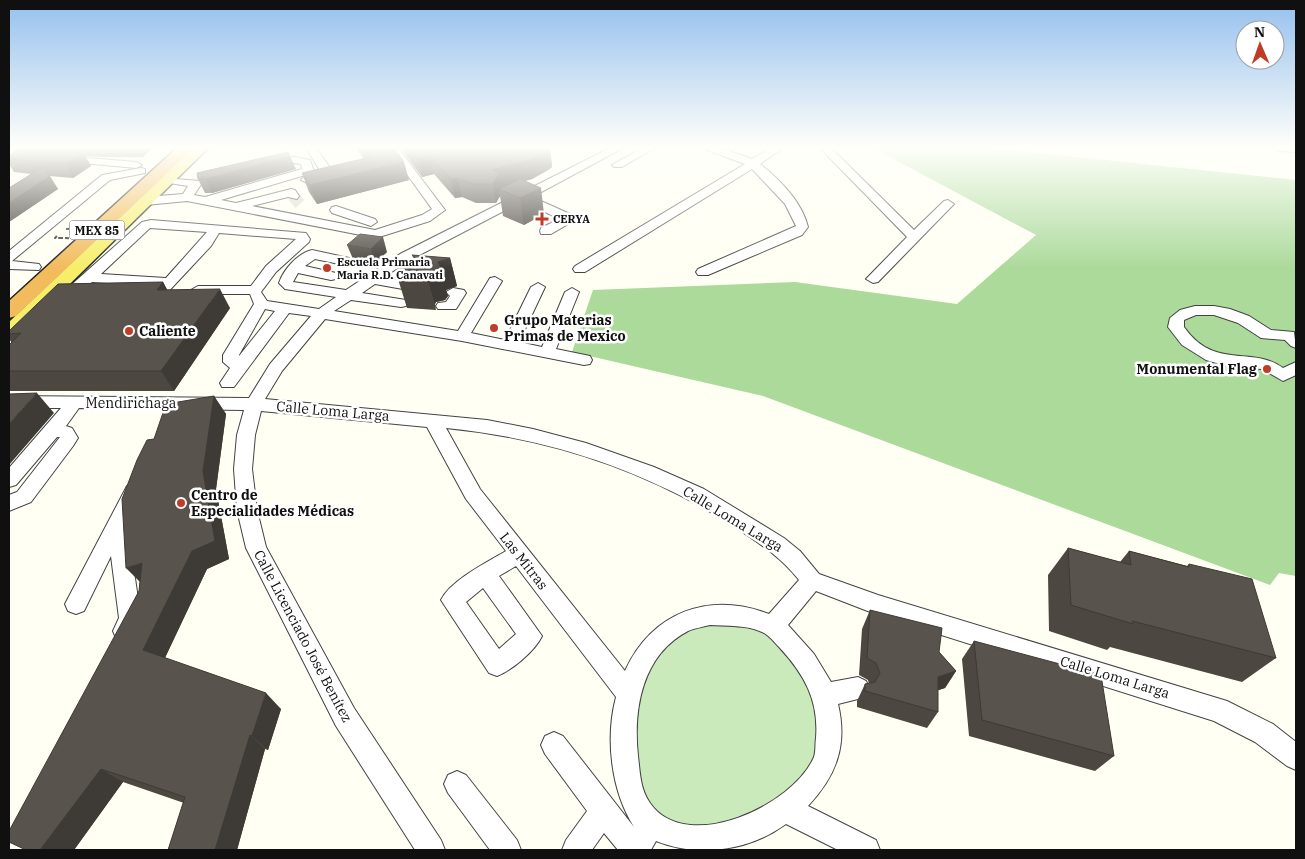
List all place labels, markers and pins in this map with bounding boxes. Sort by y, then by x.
marker: CERYA [535,212,549,226]
place label: CERYA [553,212,590,226]
place label: Escuela Primaria Maria R.D. Canavati [337,255,443,282]
marker: Escuela Primaria Maria R.D. Canavati [321,262,333,274]
place label: Grupo Materias Primas de Mexico [504,311,626,345]
place label: Caliente [139,322,196,340]
marker: Grupo Materias Primas de Mexico [488,322,500,334]
marker: Caliente [123,325,135,337]
place label: Monumental Flag [1137,360,1258,378]
marker: Monumental Flag [1261,363,1273,375]
place label: Centro de Especialidades Médicas [191,486,354,520]
marker: Centro de Especialidades Médicas [175,497,187,509]

